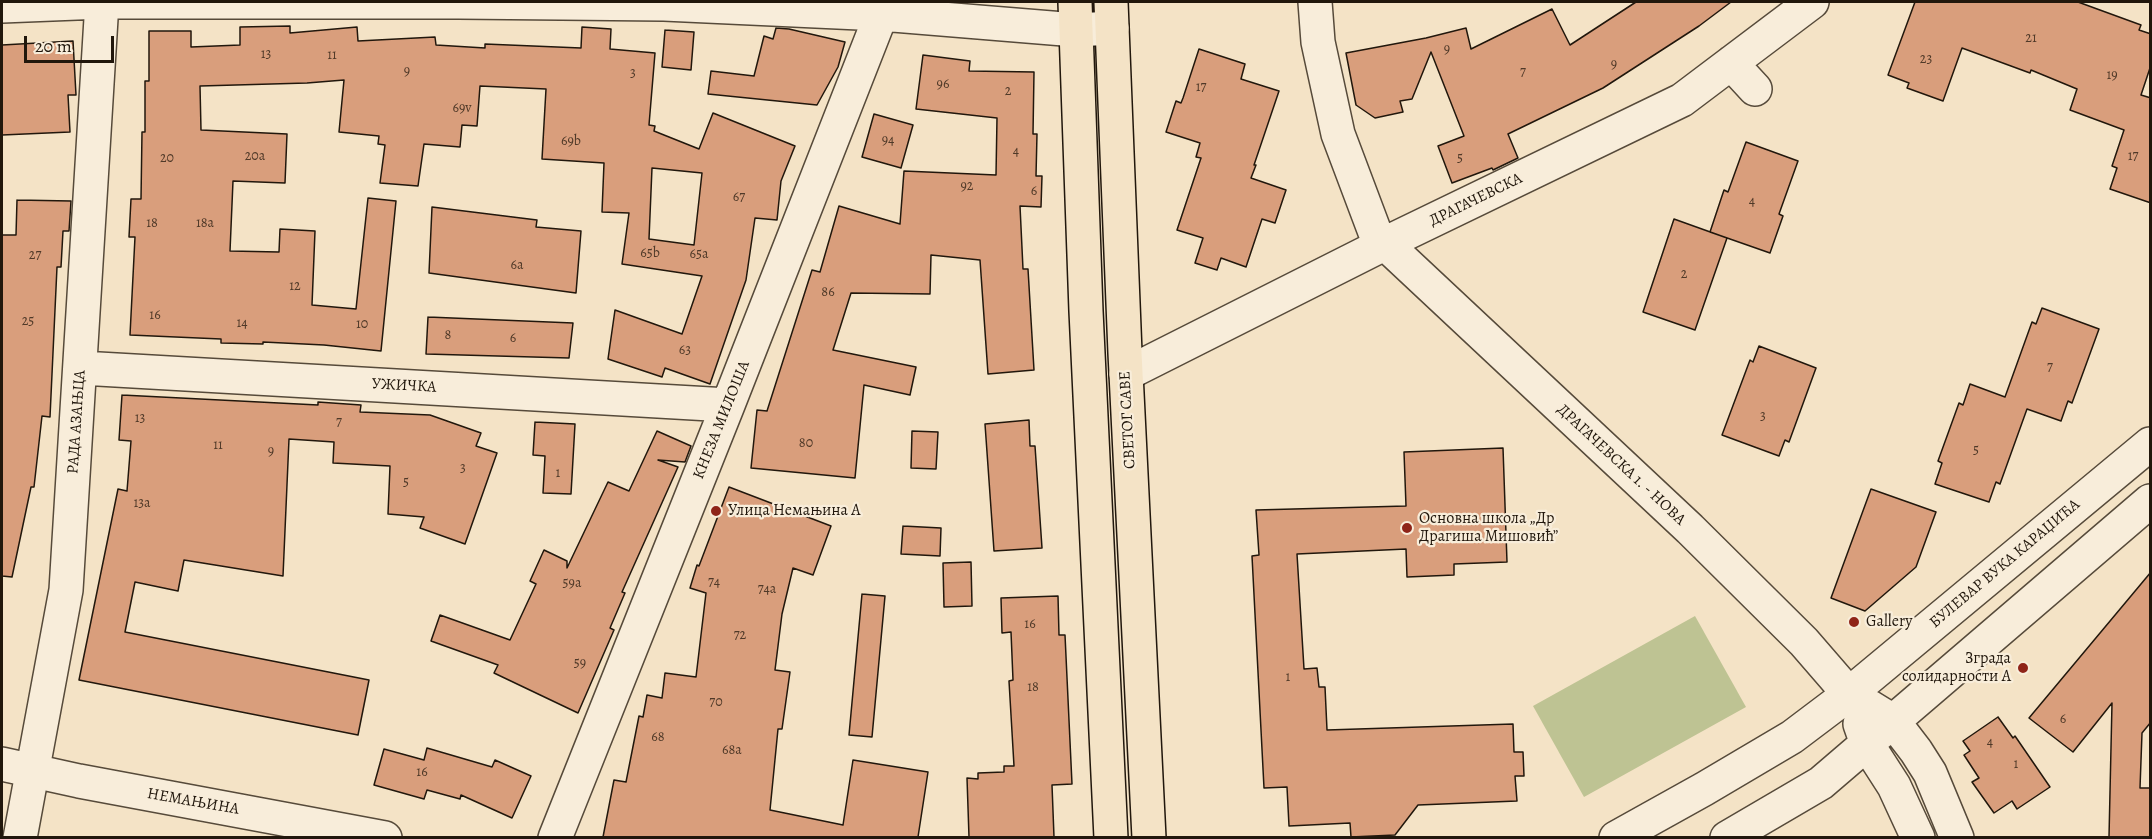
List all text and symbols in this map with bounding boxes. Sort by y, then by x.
scale bar [27,24,117,62]
house number: 21 [2025,31,2037,47]
text: 20 m [35,34,72,58]
house number: 9 [1444,42,1450,58]
house number: 13 [261,47,271,63]
house number: 11 [327,48,337,64]
house number: 23 [1920,52,1932,68]
house number: 9 [1611,57,1617,73]
house number: 9 [404,64,410,80]
house number: 7 [1520,65,1526,81]
house number: 3 [630,66,636,82]
house number: 19 [2106,68,2118,84]
house number: 96 [937,77,949,93]
house number: 17 [1196,80,1206,96]
house number: 2 [1005,84,1011,100]
house number: 69v [452,101,472,117]
house number: 94 [882,133,894,149]
house number: 69b [561,134,581,150]
house number: 4 [1013,144,1019,160]
house number: 20a [245,149,265,165]
house number: 17 [2128,149,2138,165]
house number: 20 [160,151,174,167]
house number: 5 [1457,151,1463,167]
street label: ДРАГАЧЕВСКА [1426,169,1526,231]
house number: 92 [960,179,974,195]
house number: 6 [1031,184,1037,200]
house number: 67 [733,190,745,206]
house number: 4 [1749,194,1755,210]
house number: 18 [146,216,158,232]
house number: 18a [196,216,214,232]
house number: 65b [640,246,660,262]
house number: 65a [689,247,709,263]
house number: 27 [29,248,41,264]
house number: 6a [511,258,523,274]
house number: 2 [1681,267,1687,283]
house number: 12 [289,279,301,295]
house number: 86 [821,285,835,301]
house number: 16 [149,308,161,324]
house number: 25 [22,314,34,330]
house number: 14 [236,316,248,332]
house number: 10 [356,317,368,333]
house number: 8 [445,328,451,344]
house number: 6 [510,331,516,347]
house number: 63 [679,343,691,359]
street label: КНЕЗА МИЛОША [689,358,755,482]
house number: 7 [2047,360,2053,376]
street label: РАДА АЗАЊЦА [64,369,90,475]
street label: СВЕТОГ САВЕ [1116,371,1140,469]
street label: УЖИЧКА [371,375,437,397]
street label: ДРАГАЧЕВСКА 1. - НОВА [1553,400,1689,530]
house number: 3 [1760,409,1766,425]
house number: 13 [135,411,145,427]
house number: 7 [336,415,342,431]
house number: 80 [799,436,813,452]
house number: 11 [213,438,223,454]
house number: 5 [1973,443,1979,459]
house number: 9 [268,444,274,460]
house number: 3 [460,461,466,477]
house number: 1 [556,466,560,482]
house number: 5 [403,475,409,491]
street label: БУЛЕВАР ВУКА КАРАЏИЋА [1926,495,2084,633]
house number: 13a [133,496,151,512]
place label: Улица Немањина А [728,501,860,521]
marker: Улица Немањина А [709,504,723,518]
place label: Основна школа „Др Драгиша Мишовић” [1419,509,1558,547]
marker: Основна школа „Др Драгиша Мишовић” [1400,521,1414,535]
house number: 74 [708,575,720,591]
house number: 59a [563,576,581,592]
house number: 74a [758,582,776,598]
place label: Gallery [1866,612,1912,632]
marker: Gallery [1847,615,1861,629]
house number: 16 [1024,617,1036,633]
house number: 72 [734,628,746,644]
place label: Зграда солидарности А [1902,649,2011,687]
house number: 59 [574,656,586,672]
marker: Зграда солидарности А [2016,661,2030,675]
house number: 1 [1286,670,1290,686]
house number: 18 [1027,680,1039,696]
house number: 70 [709,695,723,711]
house number: 6 [2060,712,2066,728]
house number: 68 [651,730,665,746]
house number: 4 [1987,735,1993,751]
house number: 68a [722,743,742,759]
house number: 1 [2014,757,2018,773]
house number: 16 [416,765,428,781]
street label: НЕМАЊИНА [146,784,240,820]

